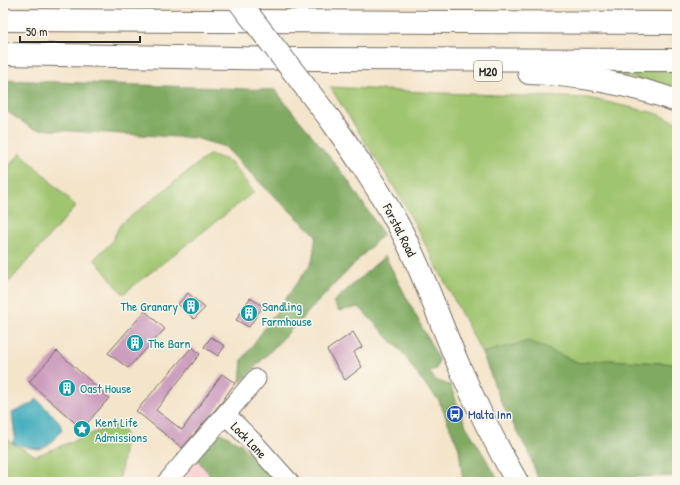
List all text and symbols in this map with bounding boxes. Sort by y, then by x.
scale bar [20,18,140,44]
text: 50 m [26,23,47,40]
road number: M20 [474,61,502,81]
street label: Forstal Road [378,199,421,260]
building icon: The Granary [181,296,201,316]
place label: The Granary [120,297,178,315]
place label: Sandling Farmhouse [261,297,312,330]
building icon: Sandling Farmhouse [239,303,259,323]
building icon: The Barn [125,333,145,353]
place label: The Barn [148,334,190,352]
building icon: Oast House [57,378,77,398]
place label: Oast House [80,379,132,397]
bus stop icon: Malta Inn [445,404,465,424]
place label: Malta Inn [468,405,512,423]
place label: Kent Life Admissions [95,413,147,446]
street label: Lock Lane [227,418,271,462]
place icon: Kent Life Admissions [72,419,92,439]

